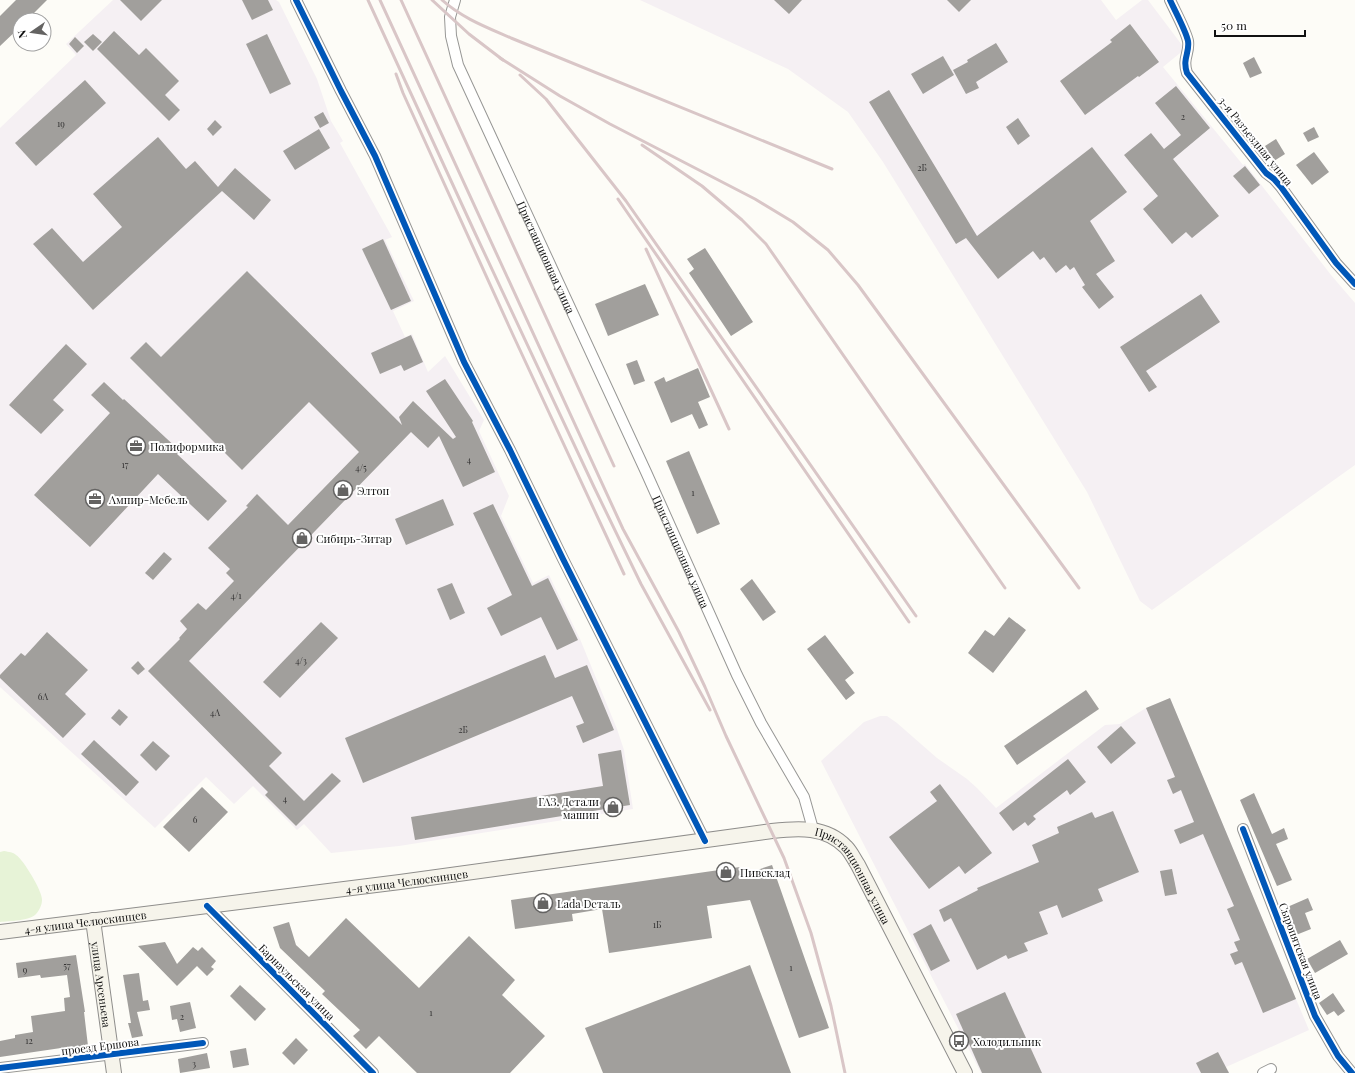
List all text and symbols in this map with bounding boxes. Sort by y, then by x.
north arrow [12,12,52,52]
scale bar [1215,12,1305,38]
text: 50 m [1221,17,1247,33]
text: N [14,29,30,40]
street label: 3-я Разъездная улица [1215,93,1297,189]
house number: 2 [1181,110,1185,122]
house number: 19 [57,117,65,129]
house number: 2Б [917,161,927,173]
street label: Пристанционная улица [514,198,579,316]
office icon: Полиформика [125,435,147,457]
place label: Полиформика [150,439,225,454]
house number: 4 [467,453,472,465]
house number: 17 [122,458,129,470]
house number: 4/5 [355,461,367,473]
shop icon: Элтон [332,479,354,501]
place label: Элтон [357,483,390,498]
house number: 1 [691,486,695,498]
office icon: Ампир-Мебель [84,488,106,510]
place label: Ампир-Мебель [108,492,188,507]
street label: Пристанционная улица [650,493,714,611]
shop icon: Сибирь-Зитар [291,527,313,549]
place label: Сибирь-Зитар [316,531,392,546]
house number: 4/1 [230,589,242,601]
house number: 4/3 [295,654,307,666]
house number: 6А [38,690,48,702]
house number: 4А [210,706,220,718]
house number: 2Б [458,723,468,735]
house number: 4 [283,792,288,804]
place label: ГАЗ. Детали машин [538,794,599,822]
shop icon: ГАЗ. Детали машин [602,796,624,818]
house number: 6 [193,813,198,825]
street label: Пристанционная улица [813,823,895,927]
shop icon: Пивсклад [715,861,737,883]
street label: 4-я улица Челюскинцев [345,865,469,896]
place label: Пивсклад [740,865,791,880]
shop icon: Lada Dеталь [532,892,554,914]
place label: Lada Dеталь [557,896,621,911]
street label: Сыропятская улица [1276,900,1327,1002]
street label: 4-я улица Челюскинцев [23,906,147,936]
house number: 1Б [653,918,661,930]
street label: улица Арсеньева [88,940,115,1029]
street label: Барнаульская улица [256,941,339,1024]
house number: 57 [63,959,71,971]
house number: 1 [789,961,793,973]
house number: 9 [23,963,28,975]
house number: 1 [429,1006,433,1018]
house number: 2 [180,1010,184,1022]
bus stop icon: Холодильник [948,1030,970,1052]
house number: 12 [25,1034,33,1046]
street label: проезд Ершова [60,1034,140,1058]
place label: Холодильник [973,1034,1042,1049]
house number: 3 [192,1057,196,1069]

